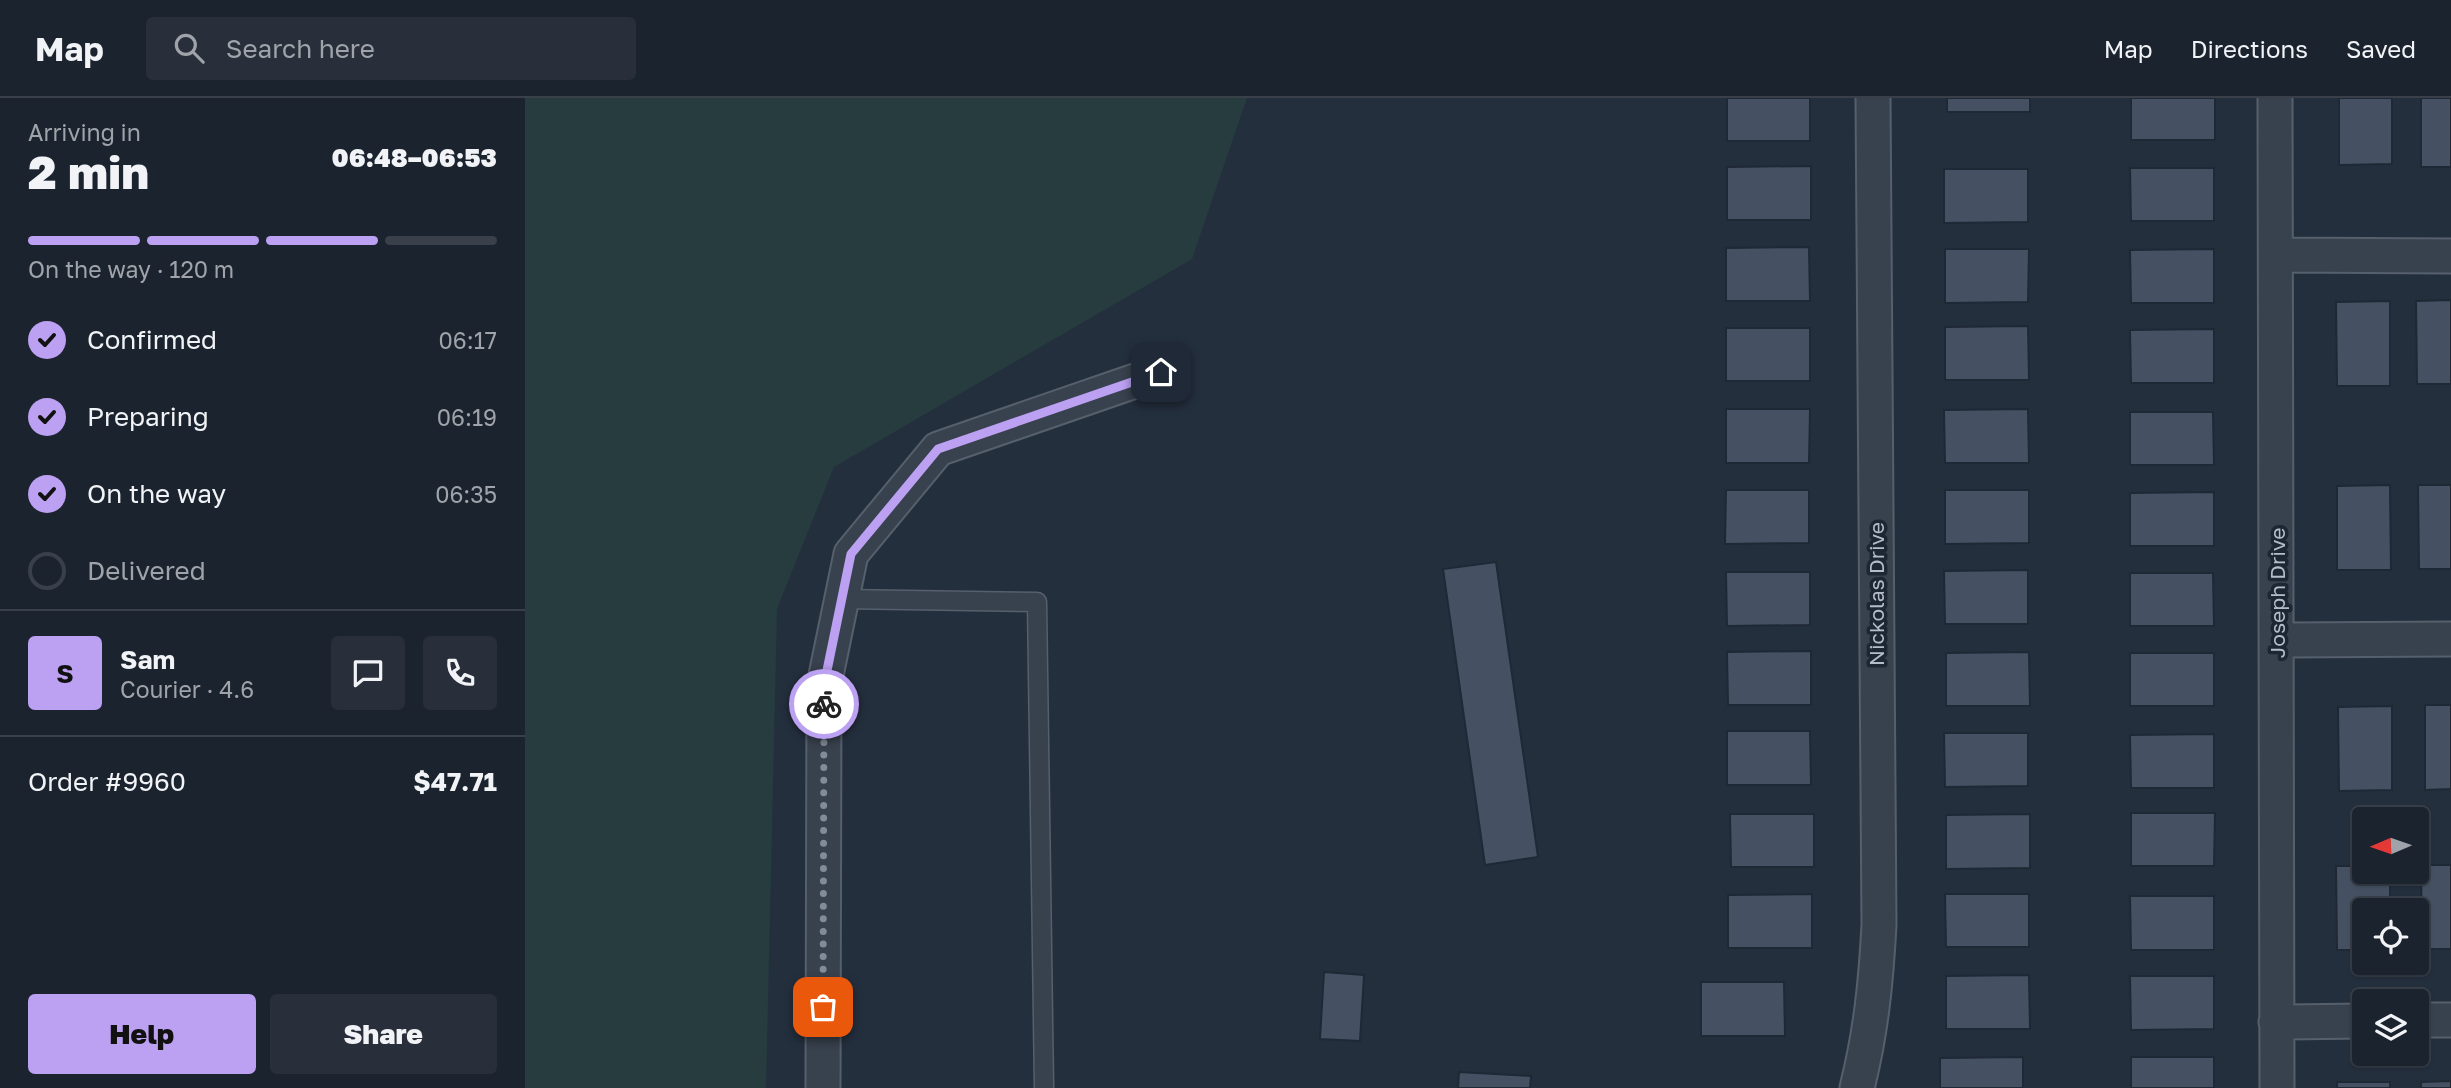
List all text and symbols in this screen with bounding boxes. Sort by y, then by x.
search box [146,17,636,80]
text: Map [35,29,104,68]
icon: search [170,29,208,67]
text: Search here [226,33,375,64]
text: Map [2104,34,2153,63]
text: Directions [2191,34,2308,63]
text: Saved [2346,34,2416,63]
text: Arriving in [28,118,141,146]
text: 06:48–06:53 [332,142,497,173]
text: 2 min [28,144,149,199]
text: On the way · 120 m [28,255,234,283]
icon: check [28,321,66,359]
text: Confirmed [87,324,217,355]
text: 06:17 [439,326,497,354]
pin [1131,342,1191,402]
icon: home [1142,353,1180,391]
icon: check [28,398,66,436]
text: Preparing [87,401,209,432]
text: 06:19 [437,403,497,431]
icon: check [28,475,66,513]
text: On the way [87,478,226,509]
text: 06:35 [435,480,497,508]
street label: Nickolas Drive [1863,522,1889,666]
street label: Joseph Drive [2264,528,2290,658]
text: Delivered [87,555,206,586]
button: chat [331,636,405,710]
button: phone [423,636,497,710]
text: Sam [120,644,175,675]
text: S [56,658,74,689]
courier [789,669,859,739]
text: Courier · 4.6 [120,675,254,703]
icon: bike [805,685,843,723]
text: Order #9960 [28,766,186,797]
text: $47.71 [413,766,497,797]
north arrow [2352,807,2429,884]
map controls [2352,807,2429,1066]
button: locate [2352,898,2429,975]
pin [793,977,853,1037]
icon: bag [804,988,842,1026]
button: layers [2352,989,2429,1066]
button: Help [28,994,256,1074]
button: Share [270,994,497,1074]

